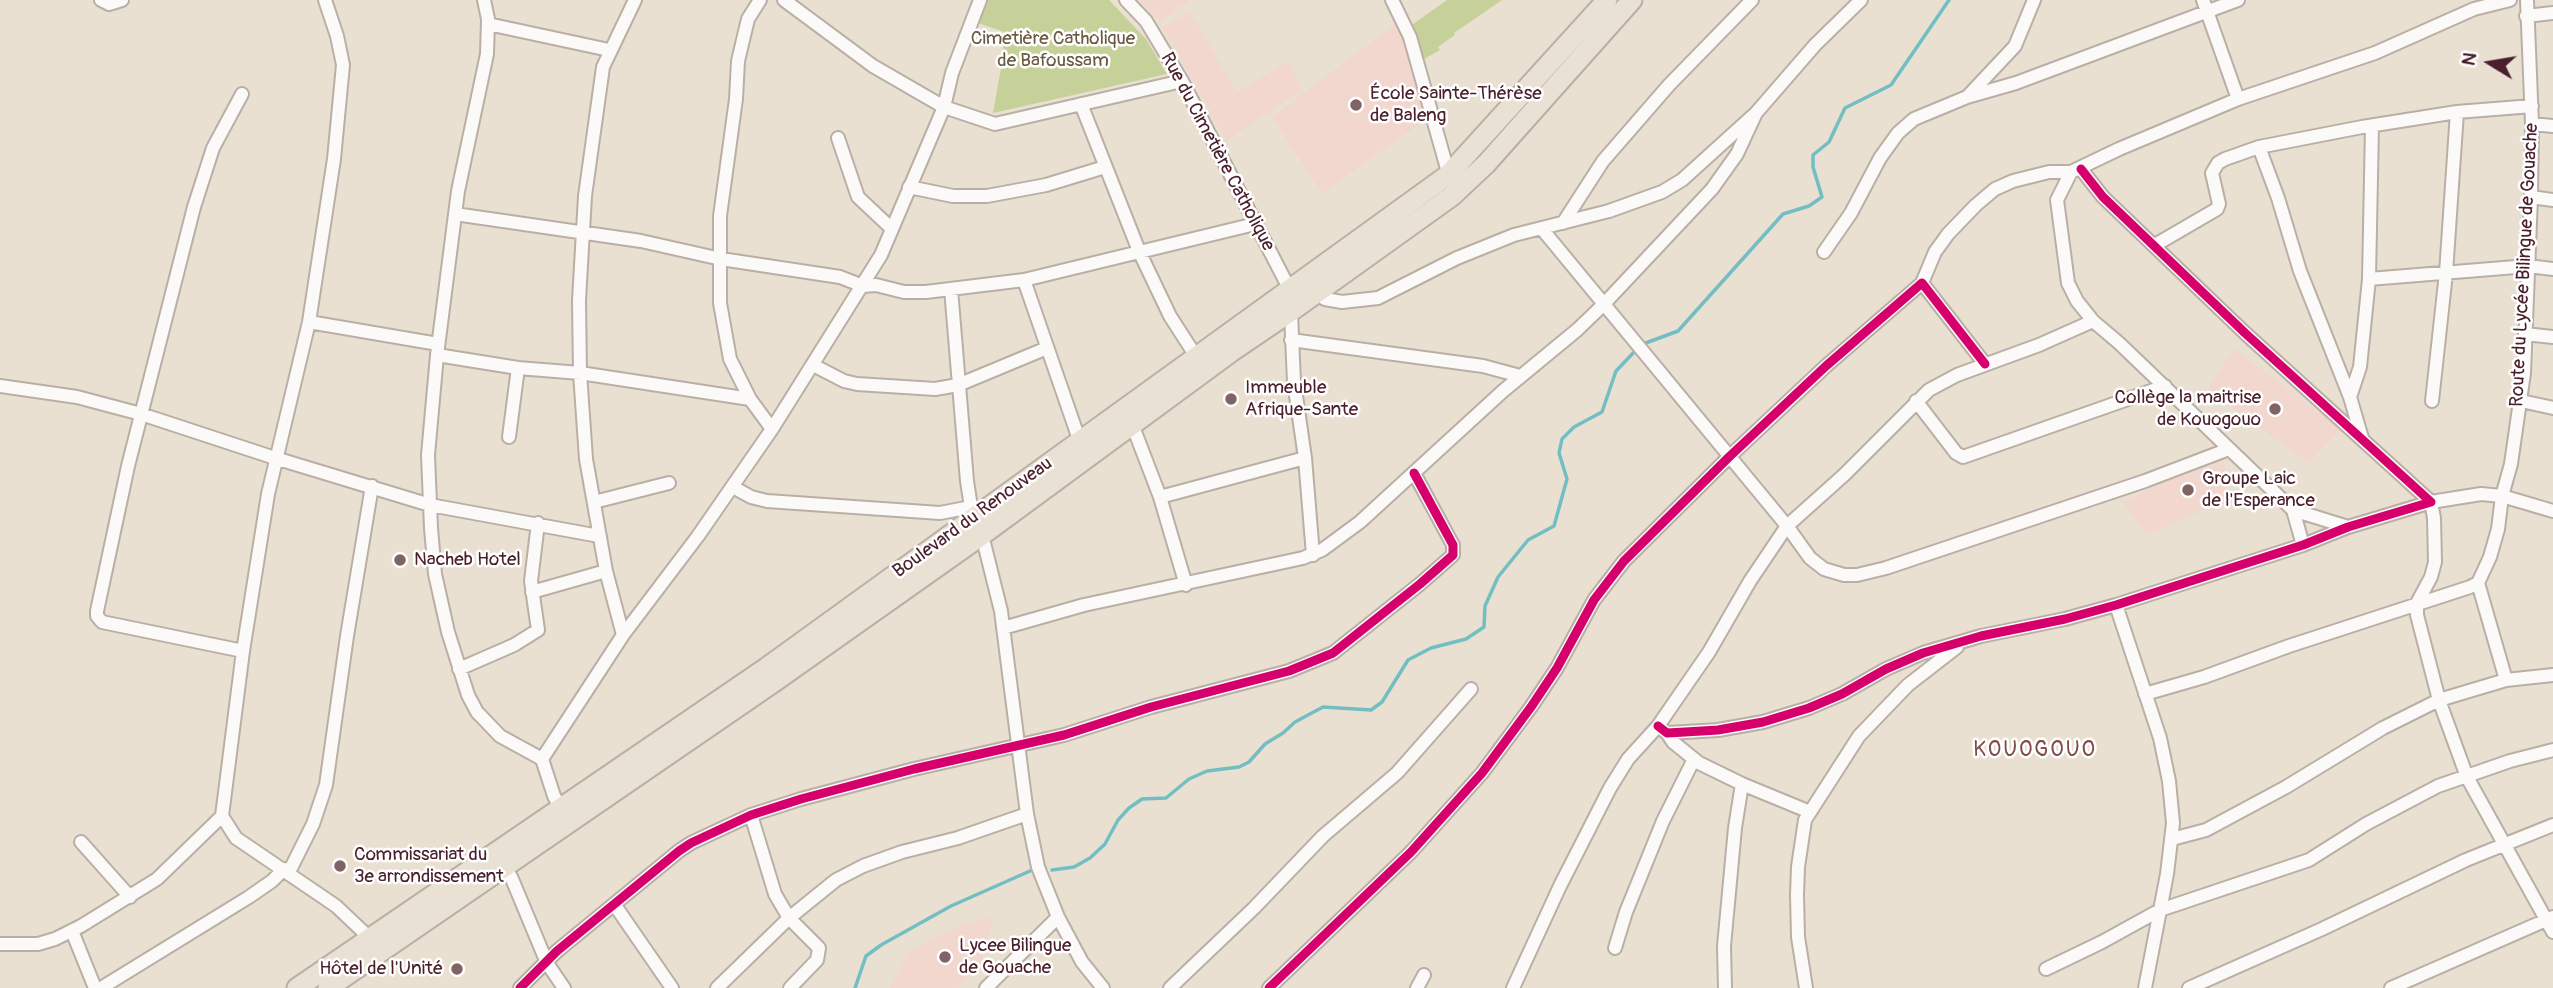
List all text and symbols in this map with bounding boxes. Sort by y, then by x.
park label: Cimetière Catholique de Bafoussam [971,28,1135,72]
north arrow [2455,28,2525,98]
street label: Rue du Cimetière Catholique [1155,49,1279,255]
text: N [2456,50,2482,68]
place label: École Sainte-Thérèse de Baleng [1370,83,1542,127]
marker: École Sainte-Thérèse de Baleng [1348,97,1364,113]
street label: Route du Lycée Bilingue de Gouache [2506,122,2544,408]
place label: Immeuble Afrique-Sante [1245,377,1358,421]
place label: Collège la maitrise de Kouogouo [2115,387,2261,431]
marker: Immeuble Afrique-Sante [1223,391,1239,407]
marker: Collège la maitrise de Kouogouo [2267,401,2283,417]
street label: Boulevard du Renouveau [889,453,1057,583]
place label: Groupe Laic de l'Esperance [2202,468,2315,512]
marker: Groupe Laic de l'Esperance [2180,482,2196,498]
place label: Nacheb Hotel [414,549,521,571]
marker: Nacheb Hotel [392,552,408,568]
district label: KOUOGOUO [1974,738,2096,764]
place label: Commissariat du 3e arrondissement [354,844,504,888]
marker: Commissariat du 3e arrondissement [332,858,348,874]
place label: Lycee Bilingue de Gouache [959,935,1071,979]
marker: Lycee Bilingue de Gouache [937,949,953,965]
place label: Hôtel de l'Unité [319,958,443,980]
marker: Hôtel de l'Unité [449,961,465,977]

